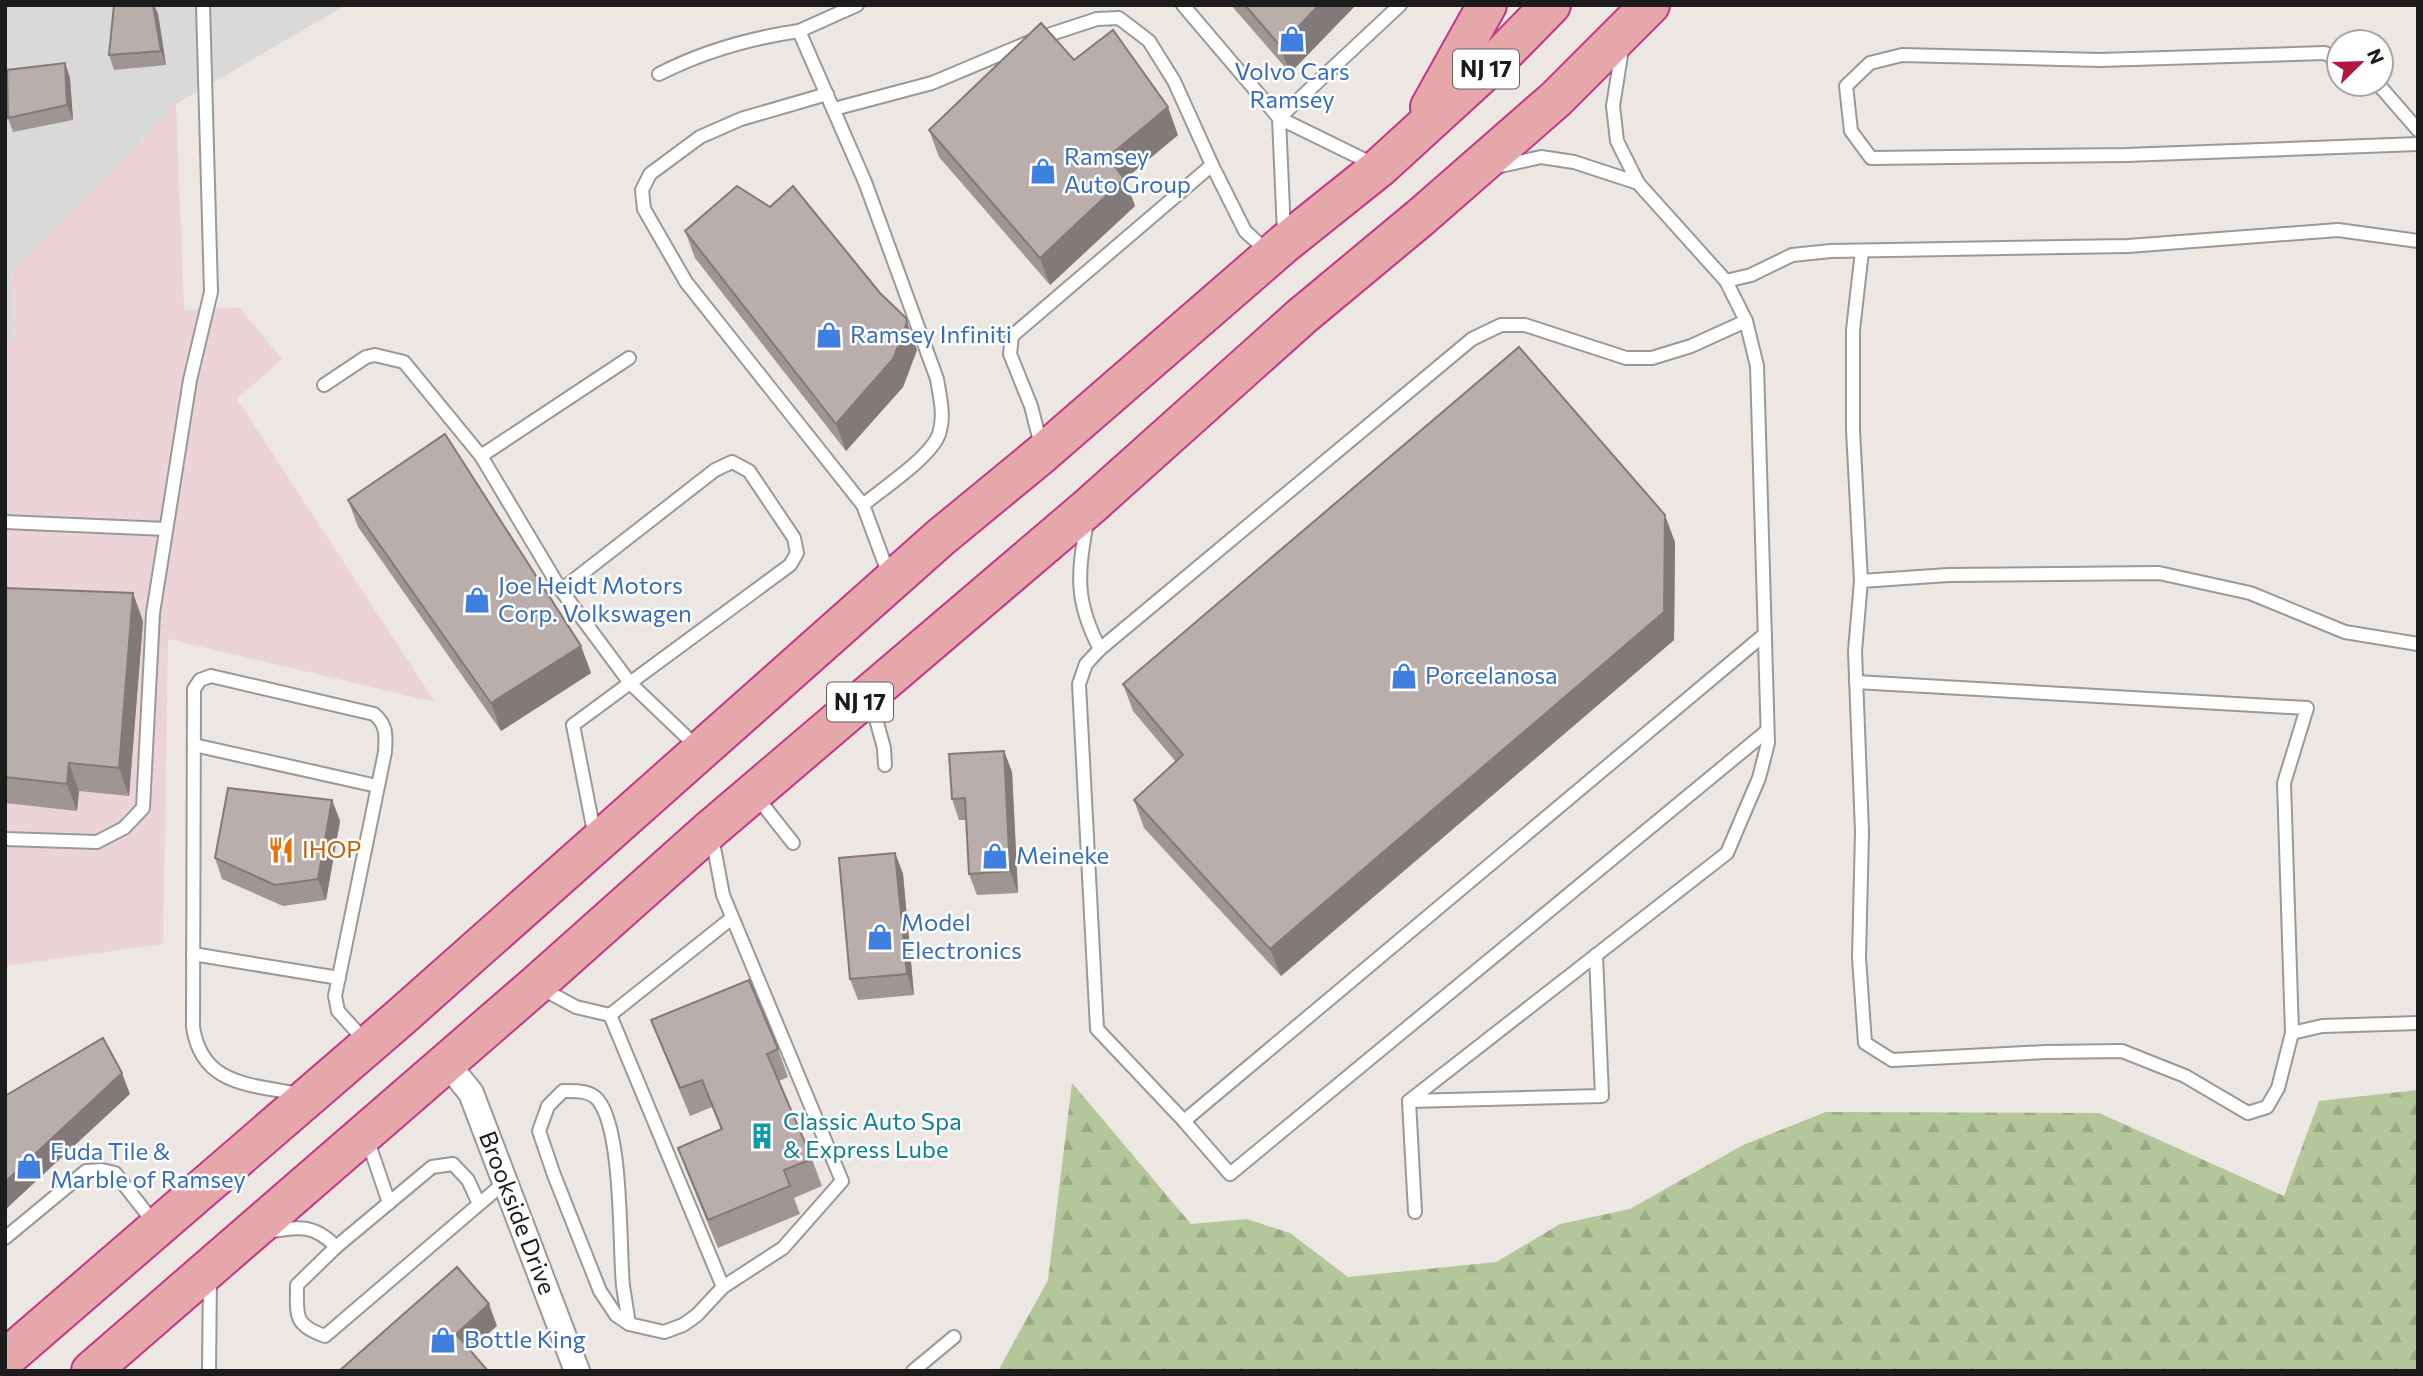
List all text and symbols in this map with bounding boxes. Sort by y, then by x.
shop icon: Volvo Cars Ramsey [1277,24,1307,54]
north arrow [2325,28,2395,98]
text: N [2363,45,2389,67]
road number: NJ 17 [1453,50,1519,88]
place label: Volvo Cars Ramsey [1234,56,1350,113]
place label: Ramsey Auto Group [1064,141,1191,198]
shop icon: Ramsey Auto Group [1028,156,1058,186]
place label: Ramsey Infiniti [850,319,1012,348]
shop icon: Ramsey Infiniti [814,320,844,350]
place label: Joe Heidt Motors Corp. Volkswagen [498,570,692,627]
shop icon: Joe Heidt Motors Corp. Volkswagen [462,585,492,615]
place label: Porcelanosa [1425,660,1558,689]
shop icon: Porcelanosa [1389,661,1419,691]
road number: NJ 17 [827,682,893,722]
place label: IHOP [302,834,361,863]
restaurant icon: IHOP [266,835,296,865]
place label: Meineke [1016,840,1109,869]
shop icon: Meineke [980,841,1010,871]
place label: Model Electronics [901,907,1022,964]
shop icon: Model Electronics [865,922,895,952]
place label: Classic Auto Spa & Express Lube [783,1106,962,1163]
building icon: Classic Auto Spa & Express Lube [747,1121,777,1151]
street label: Brookside Drive [474,1127,563,1298]
place label: Fuda Tile & Marble of Ramsey [50,1136,246,1193]
shop icon: Fuda Tile & Marble of Ramsey [14,1151,44,1181]
place label: Bottle King [464,1324,586,1353]
shop icon: Bottle King [428,1325,458,1355]

